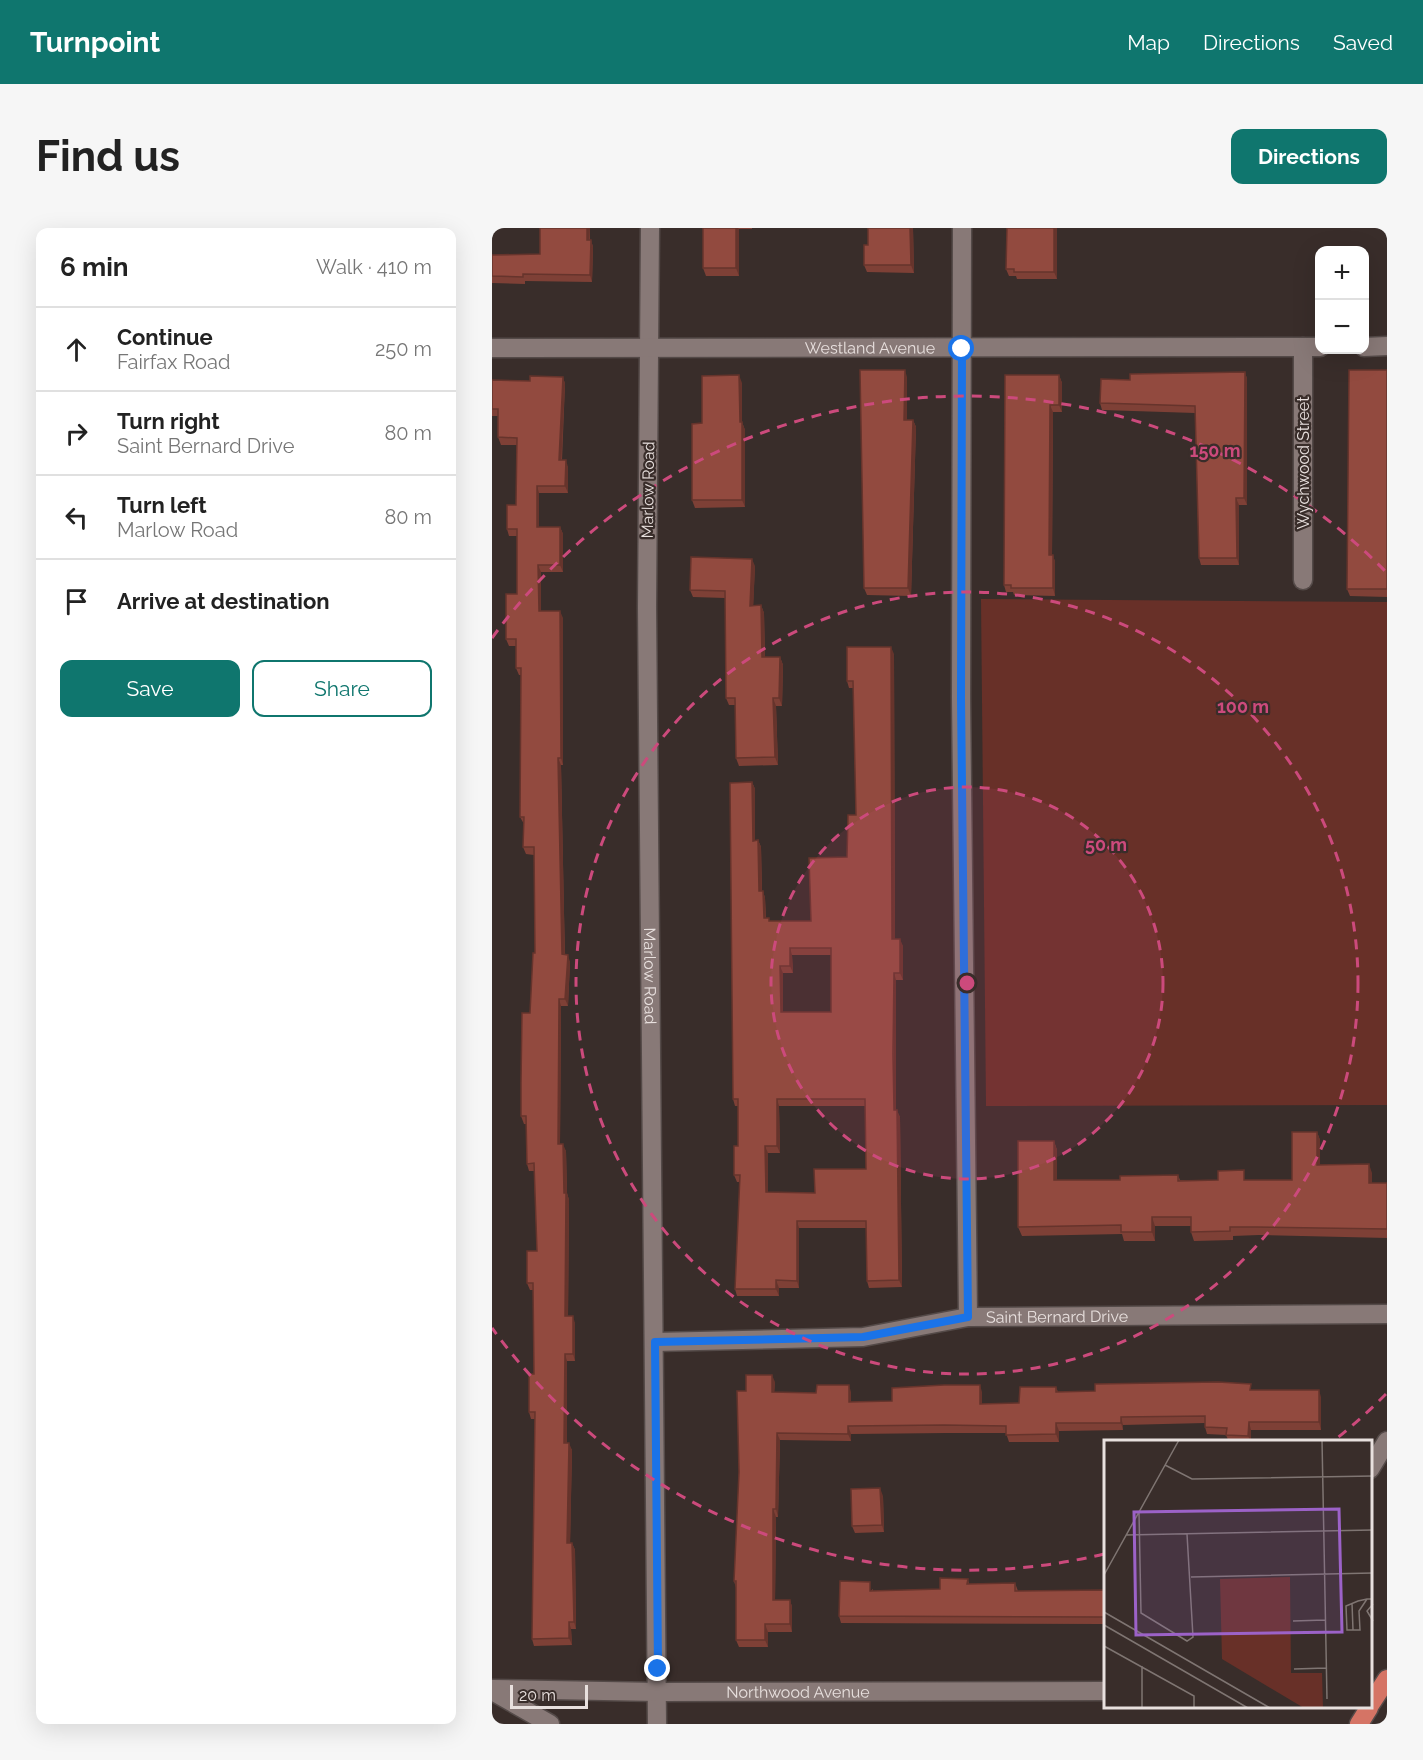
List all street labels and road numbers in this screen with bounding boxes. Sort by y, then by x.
street label: Westland Avenue [805,338,935,357]
street label: Wychwood Street [1294,396,1313,530]
street label: Marlow Road [638,441,658,539]
street label: Marlow Road [640,927,660,1025]
street label: Saint Bernard Drive [986,1306,1128,1326]
street label: Northwood Avenue [726,1682,870,1701]

